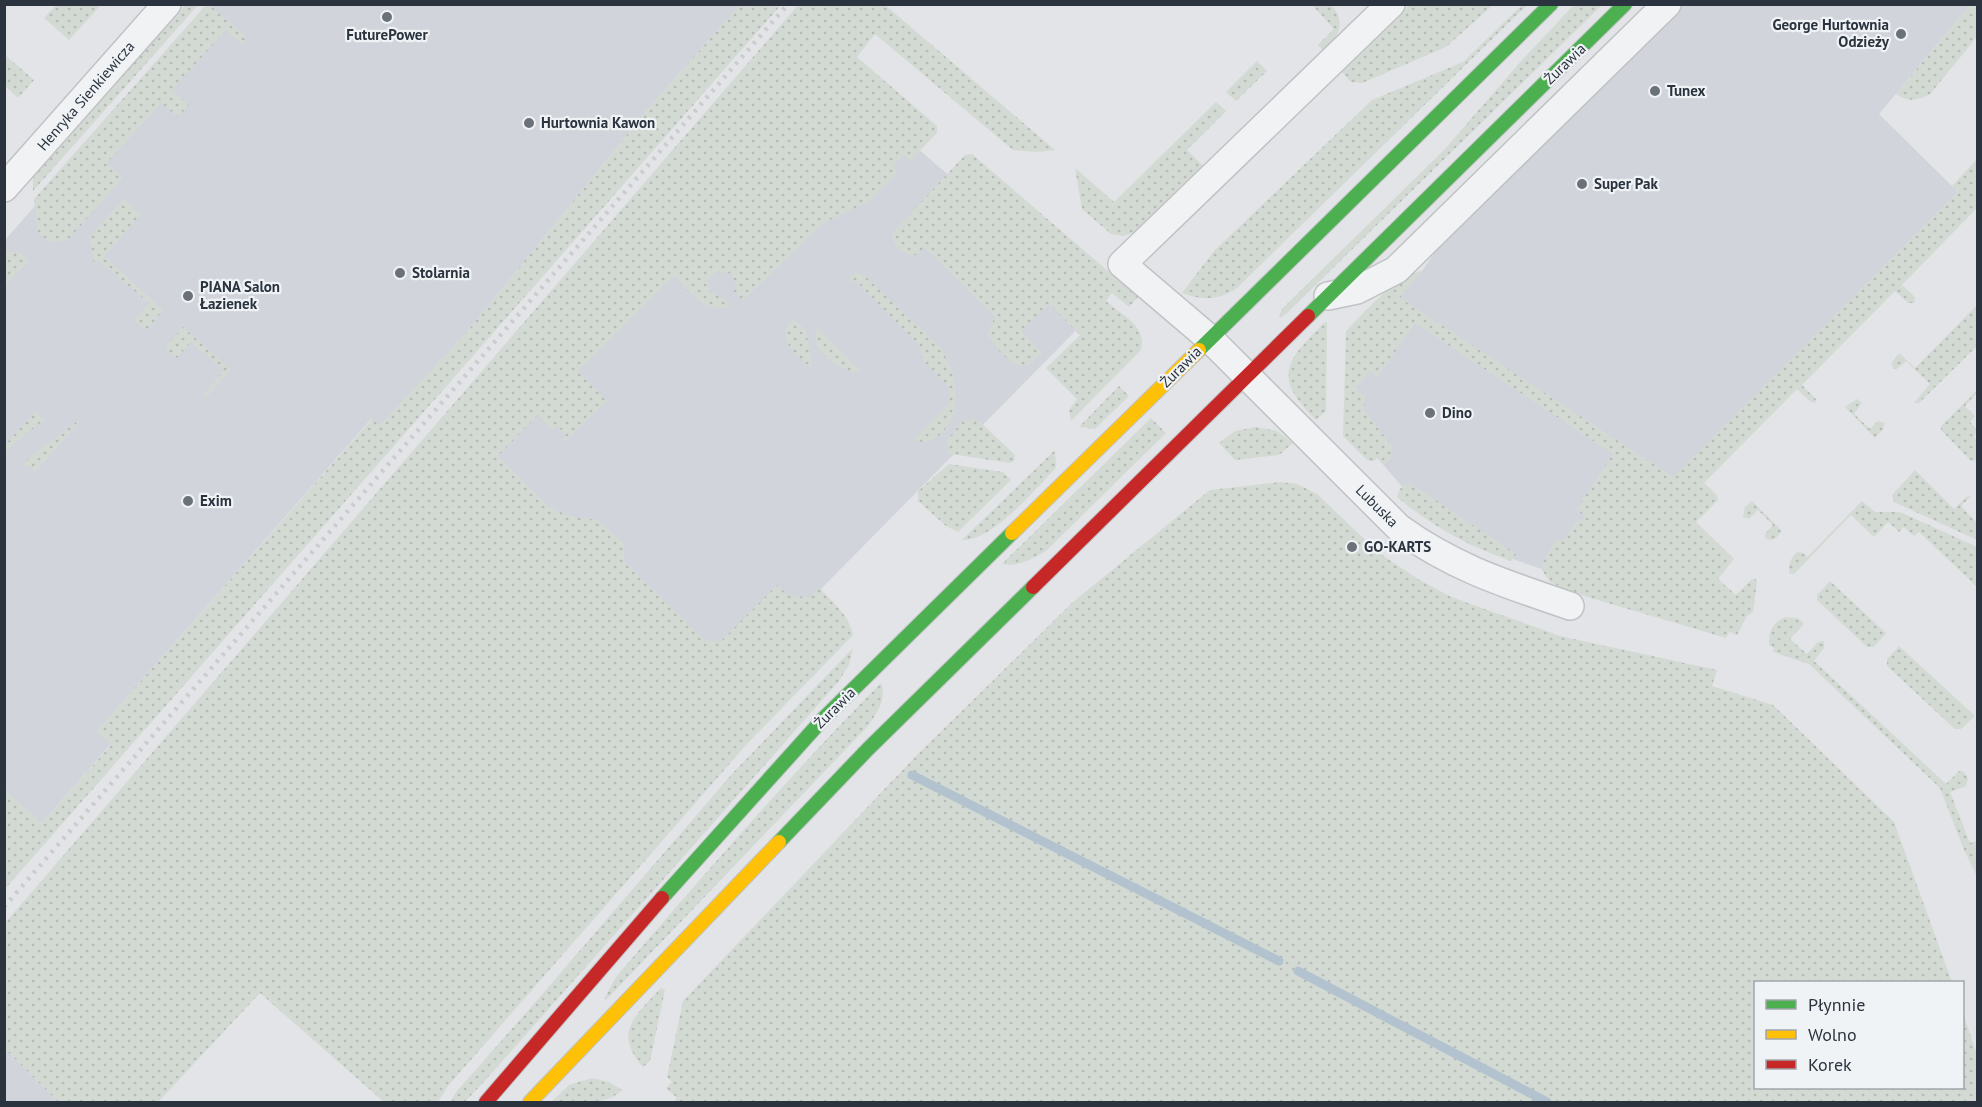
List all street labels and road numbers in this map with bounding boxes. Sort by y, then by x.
street label: Henryka Sienkiewicza [33,37,138,154]
street label: Żurawia [1540,39,1590,88]
street label: Żurawia [1156,342,1205,391]
street label: Lubuska [1352,480,1403,531]
street label: Żurawia [810,683,859,732]

